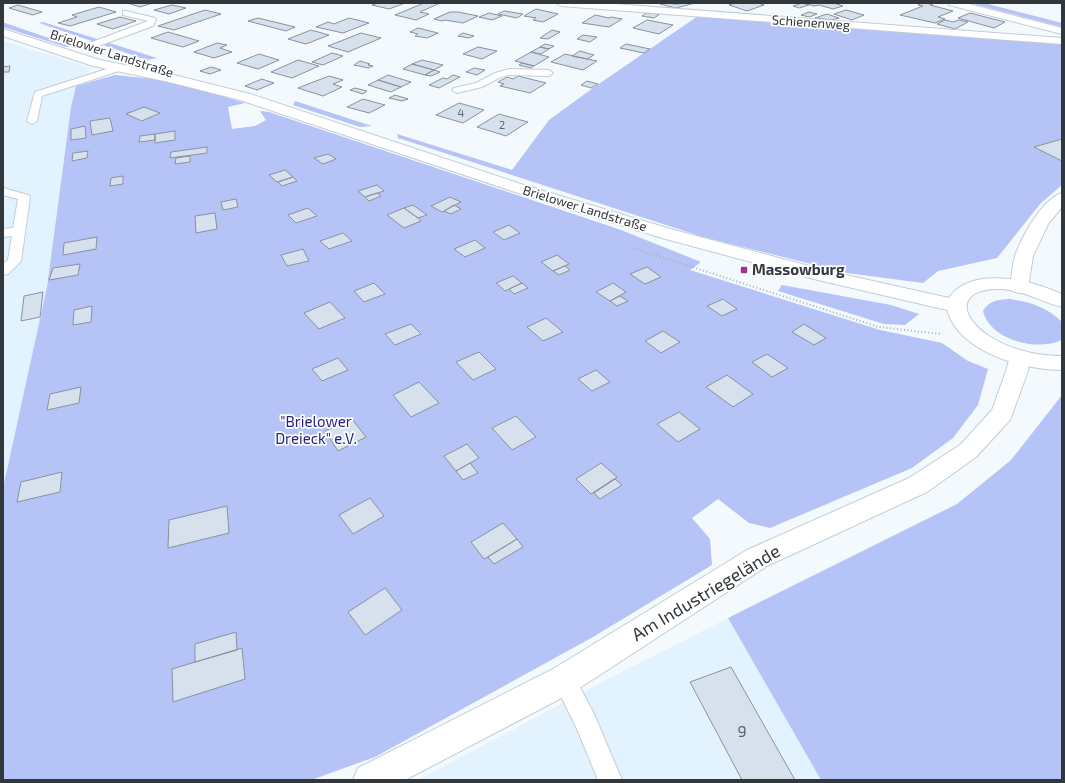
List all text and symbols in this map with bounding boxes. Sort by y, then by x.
street label: Schienenweg [771,11,851,33]
street label: Brielower Landstraße [48,26,176,80]
house number: 4 [458,106,465,119]
house number: 2 [499,118,505,131]
street label: Brielower Landstraße [521,182,649,234]
place label: Massowburg [752,260,845,278]
marker: Massowburg [739,265,749,275]
park label: "Brielower Dreieck" e.V. [275,412,357,447]
street label: Am Industriegelände [627,539,784,645]
house number: 9 [737,721,747,740]

